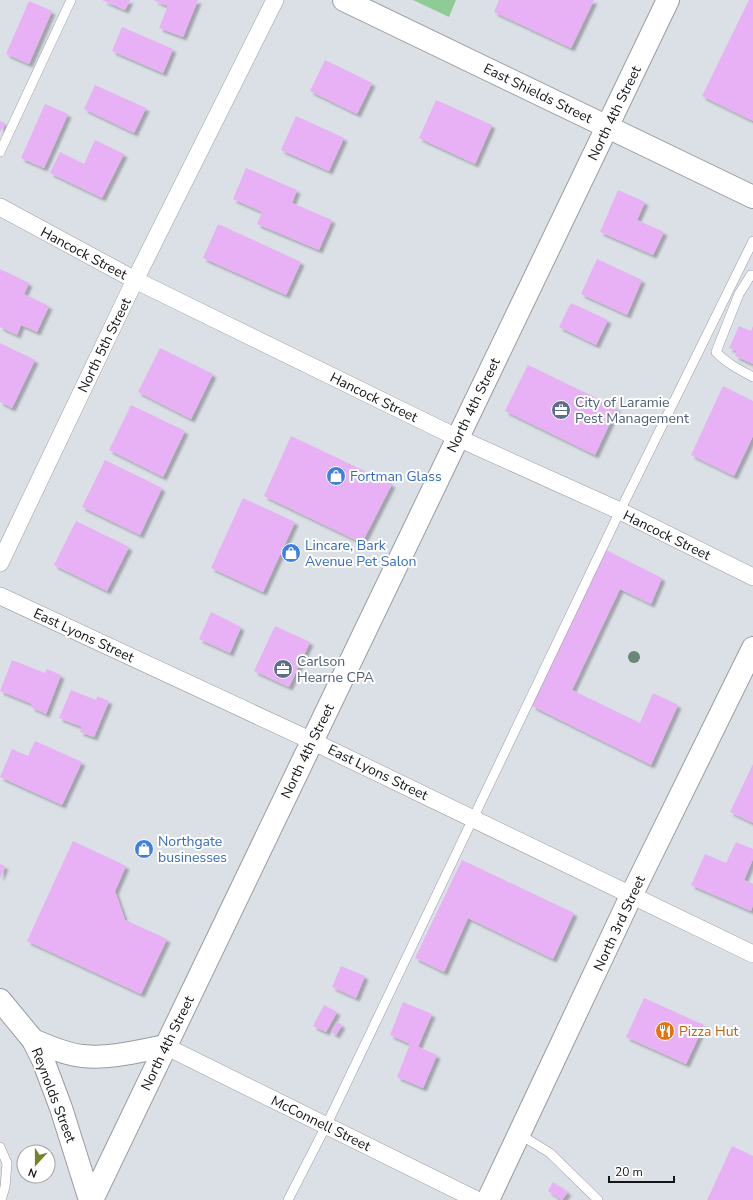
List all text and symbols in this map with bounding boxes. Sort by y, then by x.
street label: East Shields Street [480,59,595,128]
street label: North 4th Street [583,63,646,164]
street label: Hancock Street [37,223,130,284]
street label: North 5th Street [73,295,136,396]
street label: North 4th Street [442,355,505,456]
street label: Hancock Street [327,368,421,427]
place label: City of Laramie Pest Management [575,393,689,428]
office icon: City of Laramie Pest Management [550,399,572,421]
shop icon: Fortman Glass [325,465,347,487]
place label: Fortman Glass [350,467,442,486]
street label: Hancock Street [620,506,714,565]
place label: Lincare, Bark Avenue Pet Salon [305,536,417,571]
shop icon: Lincare, Bark Avenue Pet Salon [280,542,302,564]
street label: East Lyons Street [30,604,137,667]
place label: Carlson Hearne CPA [297,652,374,687]
office icon: Carlson Hearne CPA [272,658,294,680]
street label: North 4th Street [276,701,339,802]
street label: East Lyons Street [325,740,431,805]
place label: Northgate businesses [158,832,227,867]
shop icon: Northgate businesses [133,838,155,860]
street label: North 3rd Street [589,872,650,974]
street label: North 4th Street [136,993,199,1094]
restaurant icon: Pizza Hut [654,1020,676,1042]
place label: Pizza Hut [679,1022,739,1041]
street label: Reynolds Street [27,1045,80,1145]
street label: McConnell Street [268,1091,374,1156]
north arrow [16,1144,56,1184]
scale bar [609,1158,674,1184]
text: N [26,1164,39,1181]
text: 20 m [615,1164,643,1180]

